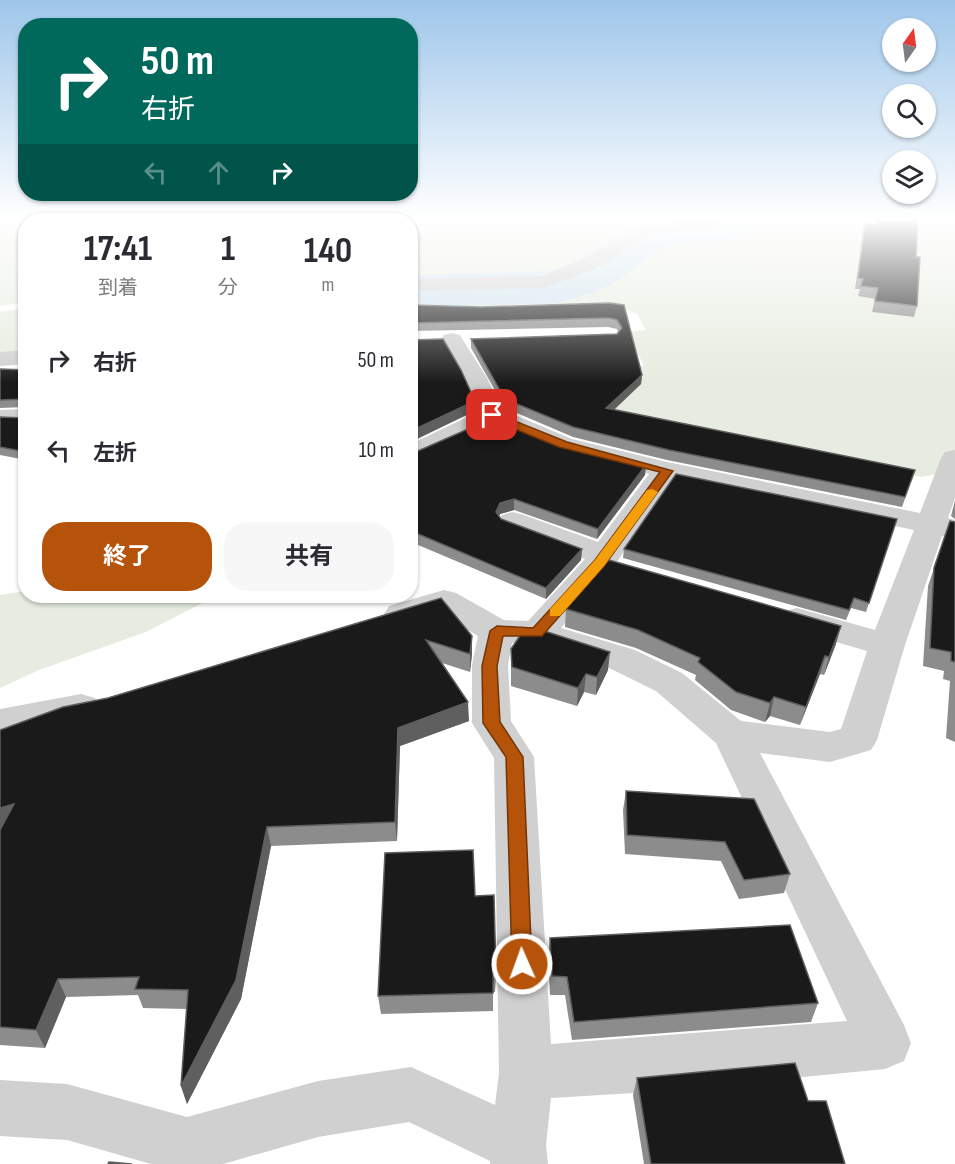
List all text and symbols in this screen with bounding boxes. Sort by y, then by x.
north arrow [882,18,936,72]
map controls [882,18,936,204]
text: 50 m [141,36,214,87]
icon: right [42,42,120,120]
button: search [882,84,936,138]
text: 右折 [141,94,195,126]
button: layers [882,150,936,204]
icon: left [139,156,172,189]
icon: ahead [202,156,235,189]
icon: right [265,156,298,189]
text: 17:41 [84,228,152,271]
text: 1 [221,228,235,271]
text: 140 [304,230,352,273]
text: m [322,273,334,297]
text: 到着 [98,276,138,300]
text: 分 [218,276,238,300]
icon: right [42,344,75,377]
text: 50 m [358,347,394,374]
text: 右折 [93,350,137,377]
pin [466,389,517,440]
icon: arrive [475,398,508,431]
icon: left [42,434,75,467]
text: 10 m [359,437,394,464]
text: 左折 [93,440,137,467]
button: 終了 [42,522,212,591]
button: 共有 [224,522,394,591]
position arrow [490,932,554,996]

